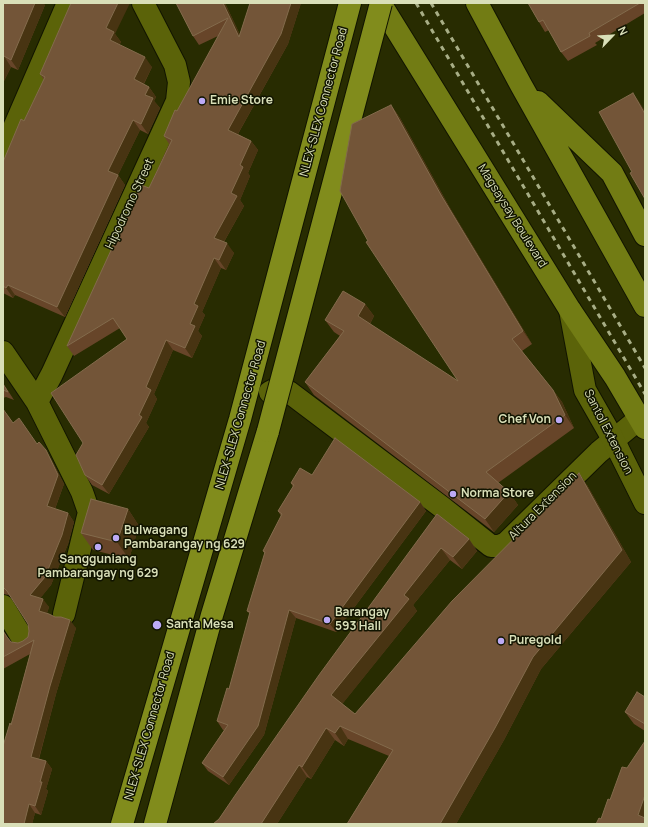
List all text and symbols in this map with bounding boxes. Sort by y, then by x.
north arrow [592,16,632,56]
text: N [615,24,632,37]
street label: NLEX-SLEX Connector Road [297,26,351,178]
place label: Emie Store [210,94,273,108]
marker: Emie Store [197,96,207,106]
street label: Hipodromo Street [103,156,157,252]
street label: Magsaysay Boulevard [474,162,550,270]
street label: NLEX-SLEX Connector Road [213,339,269,491]
street label: Santol Extension [580,387,636,477]
place label: Chef Von [499,413,551,427]
marker: Chef Von [554,415,564,425]
street label: Altura Extension [506,469,580,543]
place label: Norma Store [461,487,534,501]
marker: Norma Store [448,489,458,499]
place label: Bulwagang Pambarangay ng 629 [124,524,245,552]
marker: Bulwagang Pambarangay ng 629 [111,533,121,543]
marker: Sangguniang Pambarangay ng 629 [93,542,103,552]
place label: Sangguniang Pambarangay ng 629 [38,553,158,581]
place label: Barangay 593 Hall [335,606,389,634]
marker: Barangay 593 Hall [322,615,332,625]
place label: Santa Mesa [166,618,234,632]
marker: Santa Mesa [151,619,163,631]
place label: Puregold [509,634,562,648]
marker: Puregold [496,636,506,646]
street label: NLEX-SLEX Connector Road [122,650,178,802]

